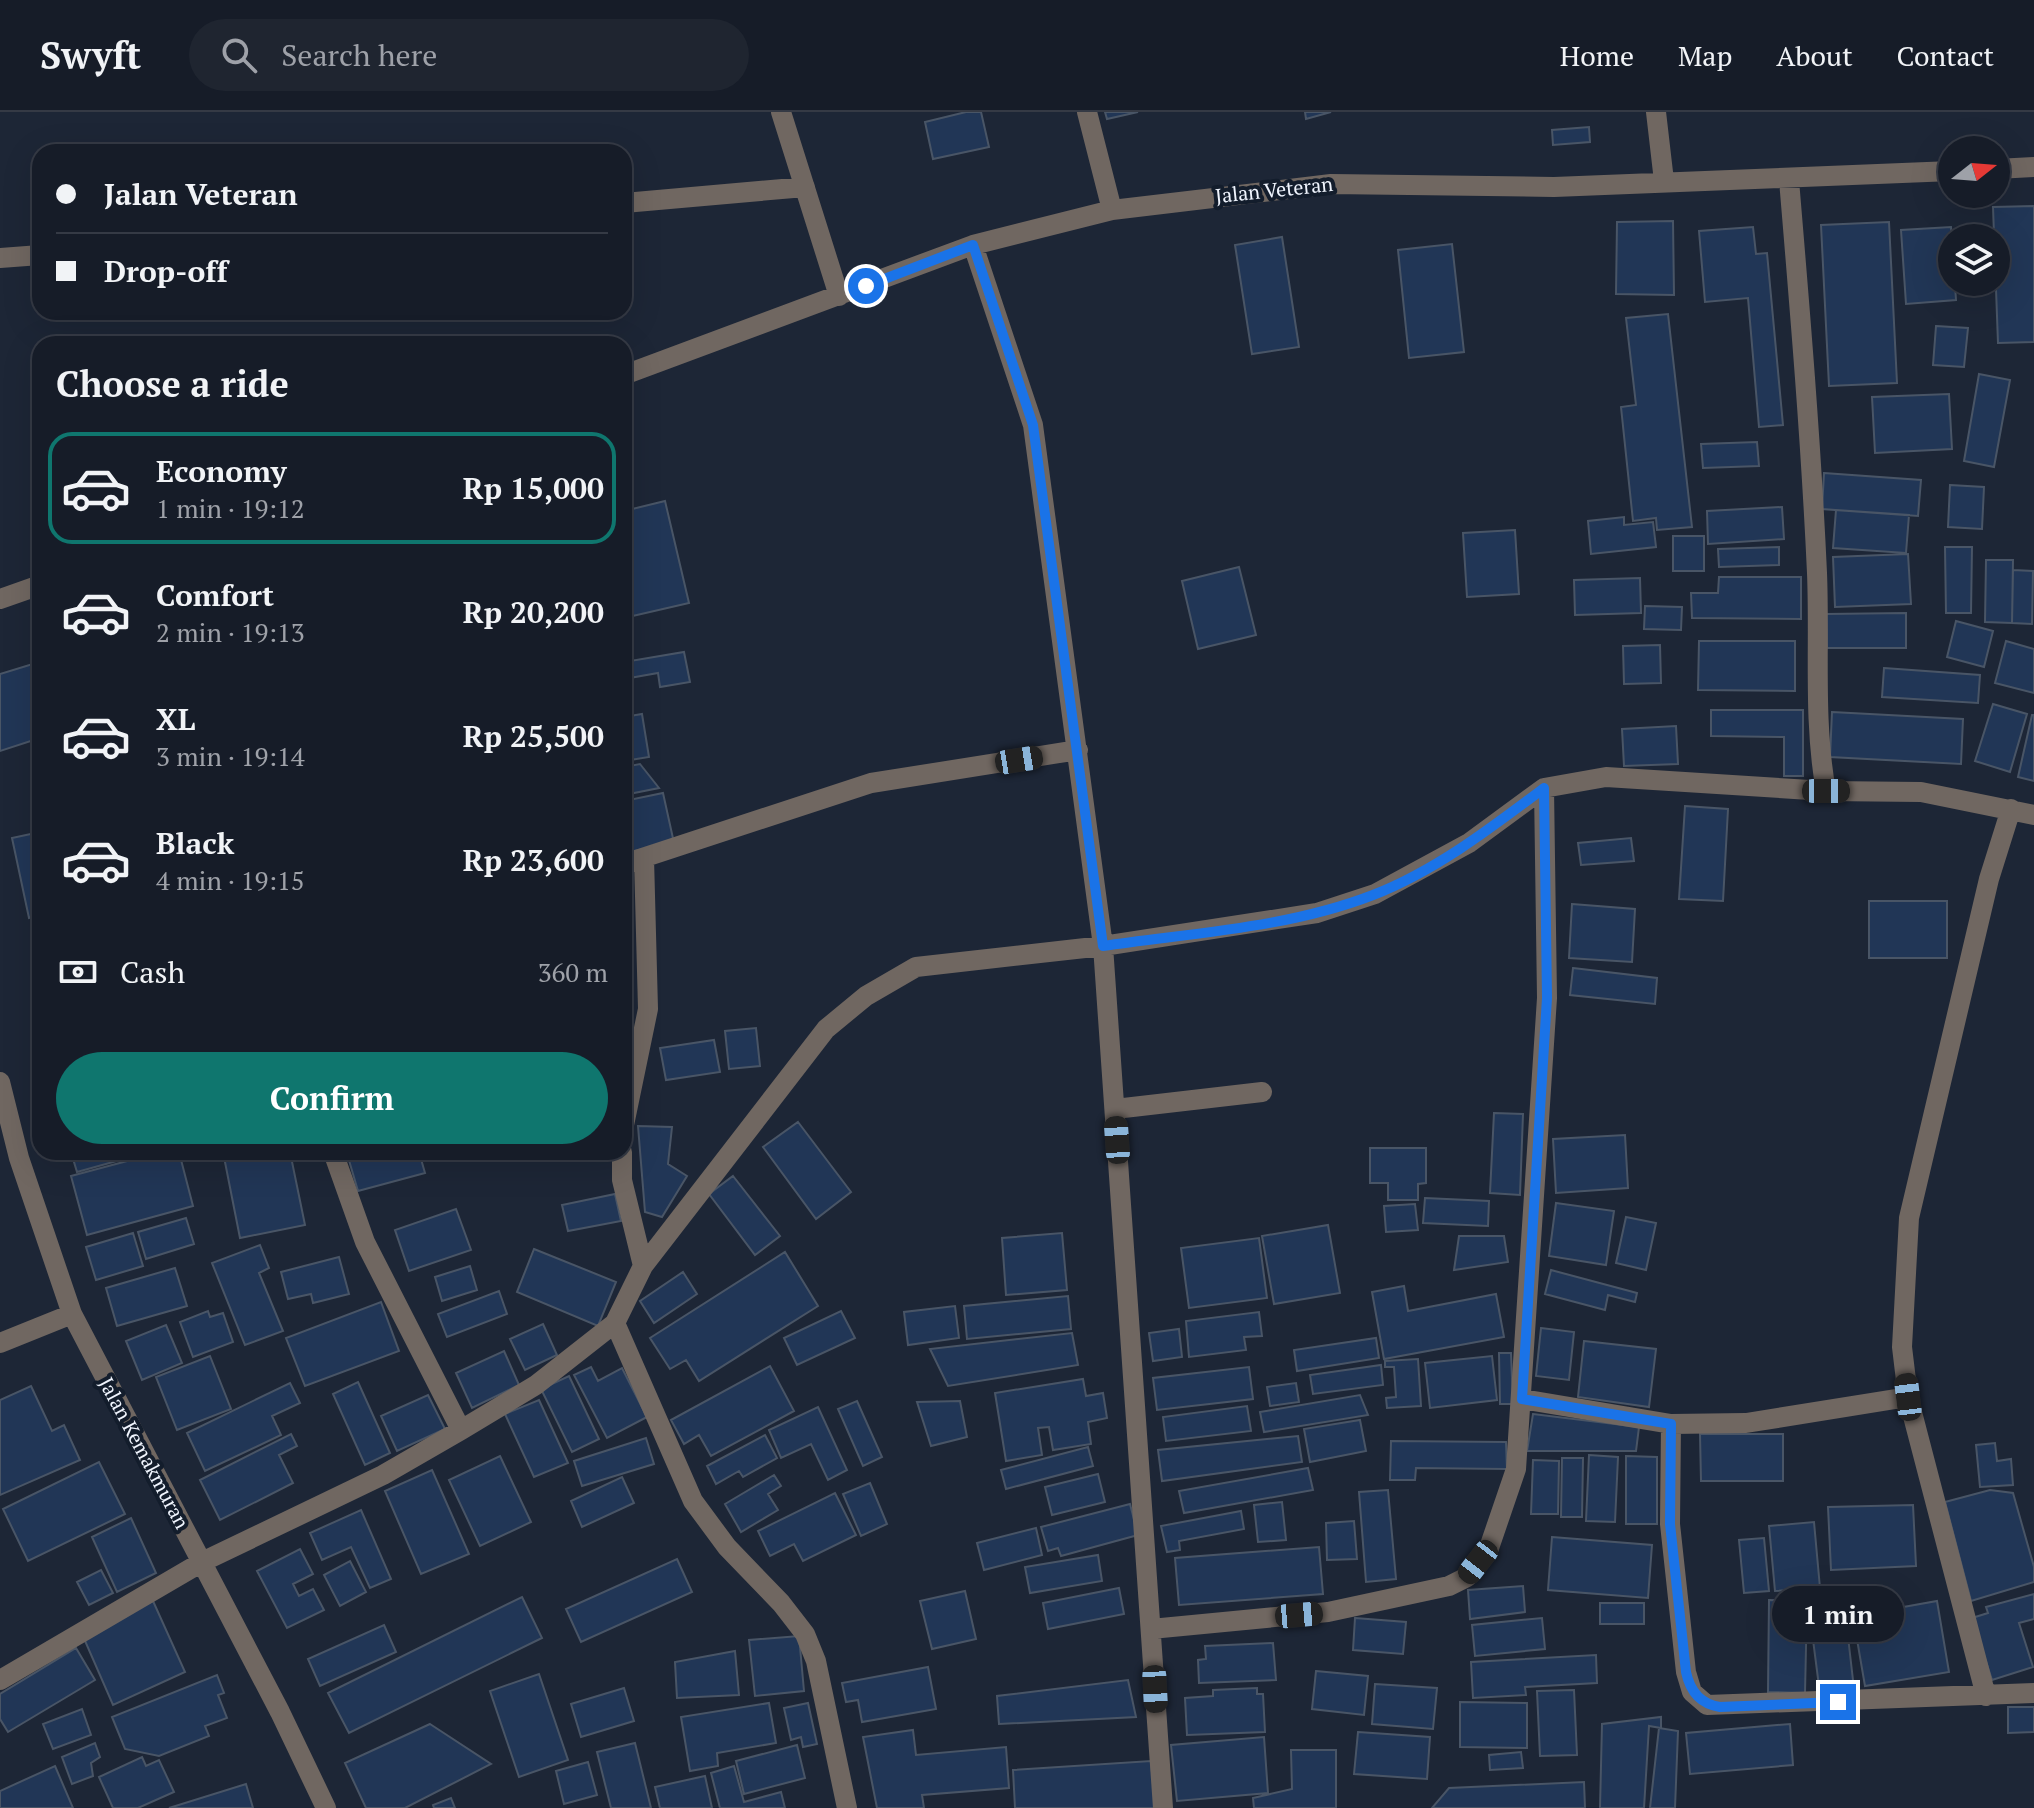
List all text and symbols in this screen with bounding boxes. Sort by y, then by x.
search box [189,19,749,91]
text: Swyft [40,30,141,80]
icon: search [217,33,261,77]
text: Search here [281,35,437,75]
text: Home [1560,37,1634,74]
text: Map [1678,37,1732,74]
text: About [1776,37,1853,74]
text: Contact [1897,37,1994,74]
north arrow [1938,136,2010,208]
map controls [1938,136,2010,296]
street label: Jalan Veteran [1214,170,1334,209]
text: Jalan Veteran [104,174,297,214]
button: layers [1938,224,2010,296]
text: Drop-off [104,251,228,291]
route start [848,268,884,304]
text: Choose a ride [56,360,289,407]
text: Economy [156,451,287,491]
icon: car [60,452,132,524]
text: Rp 15,000 [463,468,604,508]
text: 1 min · 19:12 [156,491,305,525]
text: Comfort [156,575,274,615]
icon: car [60,576,132,648]
text: Rp 20,200 [463,592,604,632]
text: 2 min · 19:13 [156,615,305,649]
text: XL [156,699,195,739]
icon: car [60,700,132,772]
text: Rp 25,500 [463,716,604,756]
text: 3 min · 19:14 [156,739,305,773]
car [993,744,1045,776]
car [1802,779,1850,803]
text: Black [156,823,234,863]
icon: car [60,824,132,896]
text: Rp 23,600 [463,840,604,880]
text: 4 min · 19:15 [156,863,305,897]
icon: cash [56,950,100,994]
text: Cash [120,952,185,992]
text: 360 m [538,955,608,989]
button: Confirm [56,1052,608,1144]
car [1103,1115,1131,1165]
street label: Jalan Kemakmuran [93,1372,196,1533]
car [1893,1372,1923,1422]
car [1454,1536,1502,1588]
callout: 1 min [1772,1586,1904,1642]
text: 1 min [1802,1597,1874,1631]
car [1274,1601,1324,1629]
car [1142,1664,1168,1714]
route end [1820,1684,1856,1720]

